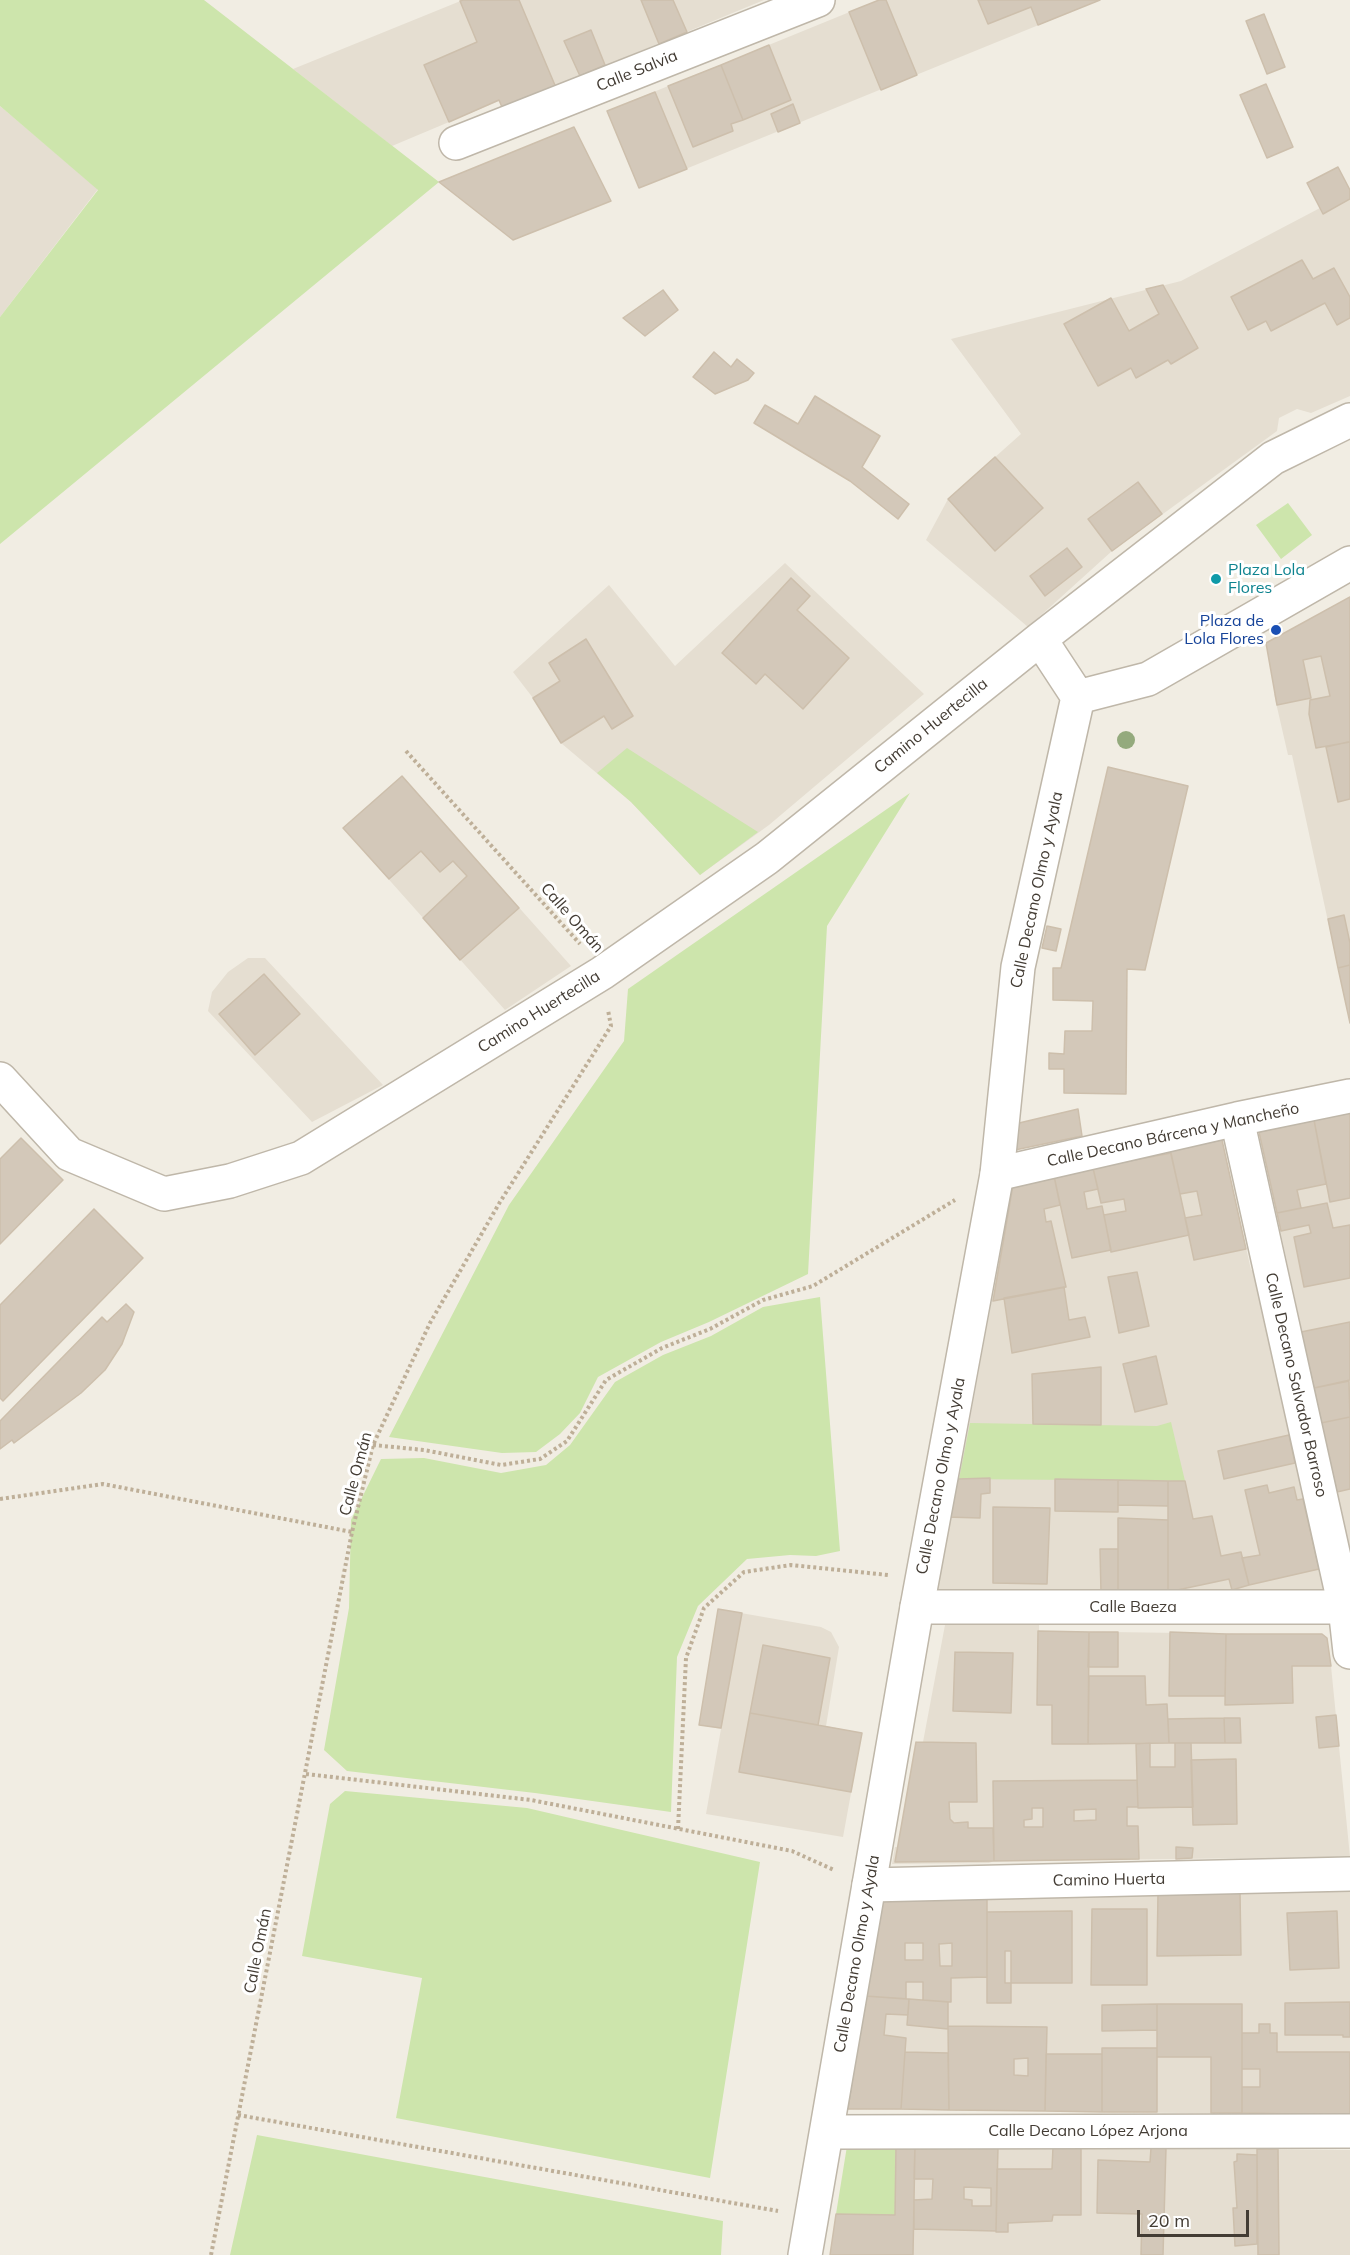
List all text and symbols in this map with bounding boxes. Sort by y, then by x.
street label: Calle Salvia [594,46,680,96]
place label: Plaza Lola Flores [1228,560,1305,598]
marker: Plaza Lola Flores [1209,572,1223,586]
place label: Plaza de Lola Flores [1184,611,1264,649]
marker: Plaza de Lola Flores [1269,623,1283,637]
street label: Camino Huertecilla [870,674,992,778]
street label: Calle Decano Olmo y Ayala [1007,790,1067,990]
street label: Calle Omán [536,879,608,957]
street label: Camino Huertecilla [474,967,604,1057]
street label: Calle Decano Bárcena y Mancheño [1045,1099,1301,1171]
street label: Calle Decano Salvador Barroso [1261,1271,1331,1499]
street label: Calle Decano Olmo y Ayala [912,1376,970,1576]
street label: Calle Omán [336,1430,376,1518]
street label: Calle Baeza [1089,1597,1177,1617]
street label: Calle Decano Olmo y Ayala [830,1854,884,2054]
street label: Camino Huerta [1053,1869,1165,1891]
street label: Calle Omán [240,1907,276,1995]
street label: Calle Decano López Arjona [988,2121,1188,2141]
scale bar [1140,2198,1252,2236]
text: 20 m [1148,2209,1190,2232]

